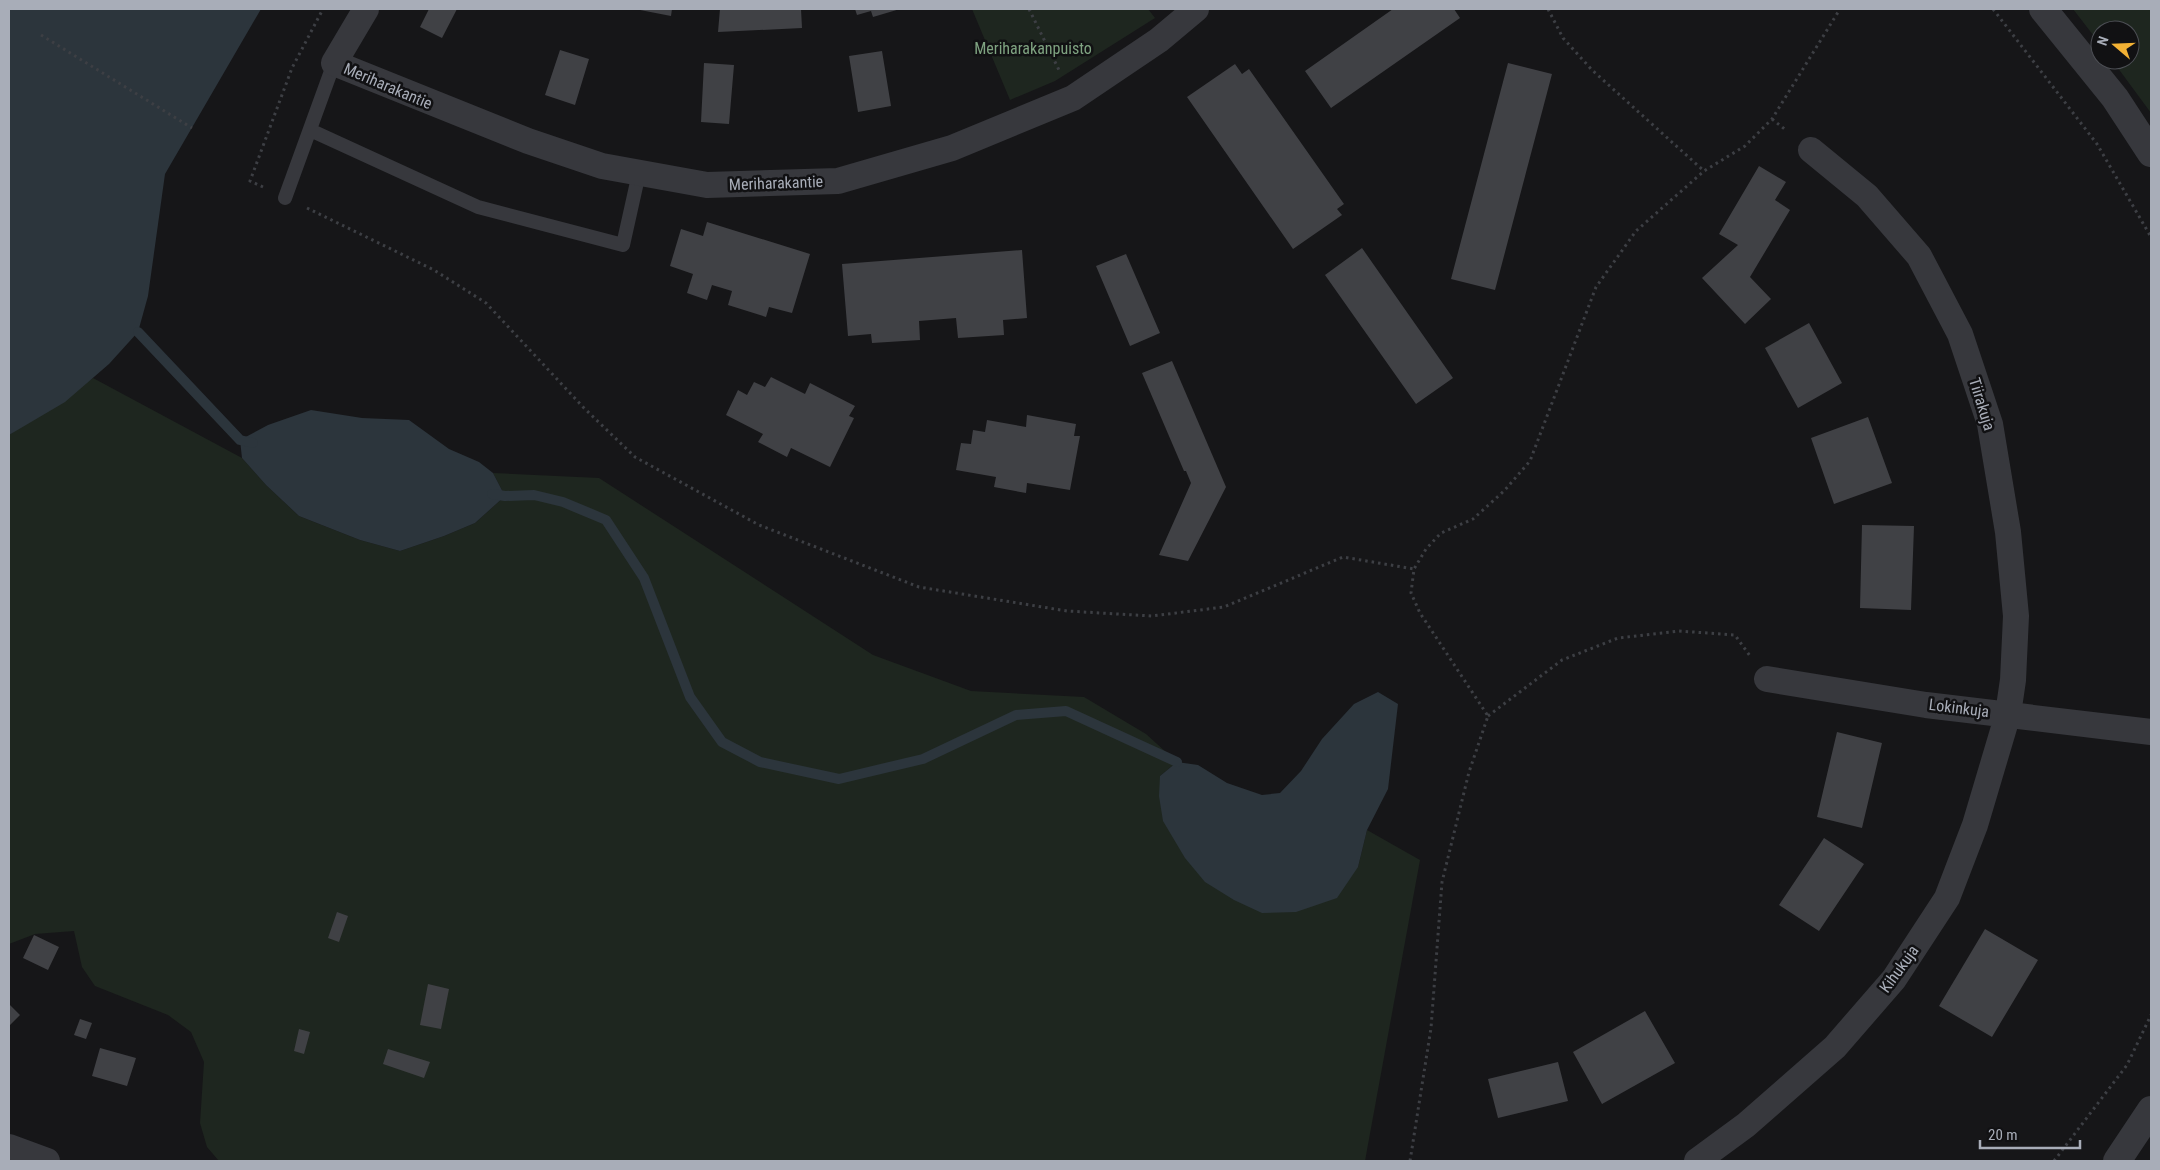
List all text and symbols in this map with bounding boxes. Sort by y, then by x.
north arrow [2090,20,2140,70]
text: N [2094,34,2112,47]
park label: Meriharakanpuisto [974,39,1092,58]
street label: Meriharakantie [341,59,435,113]
street label: Meriharakantie [729,172,823,194]
street label: Tiirakuja [1965,375,1999,433]
street label: Lokinkuja [1928,695,1990,721]
street label: Kihukuja [1875,942,1923,996]
scale bar [1980,1118,2080,1150]
text: 20 m [1988,1126,2018,1144]

